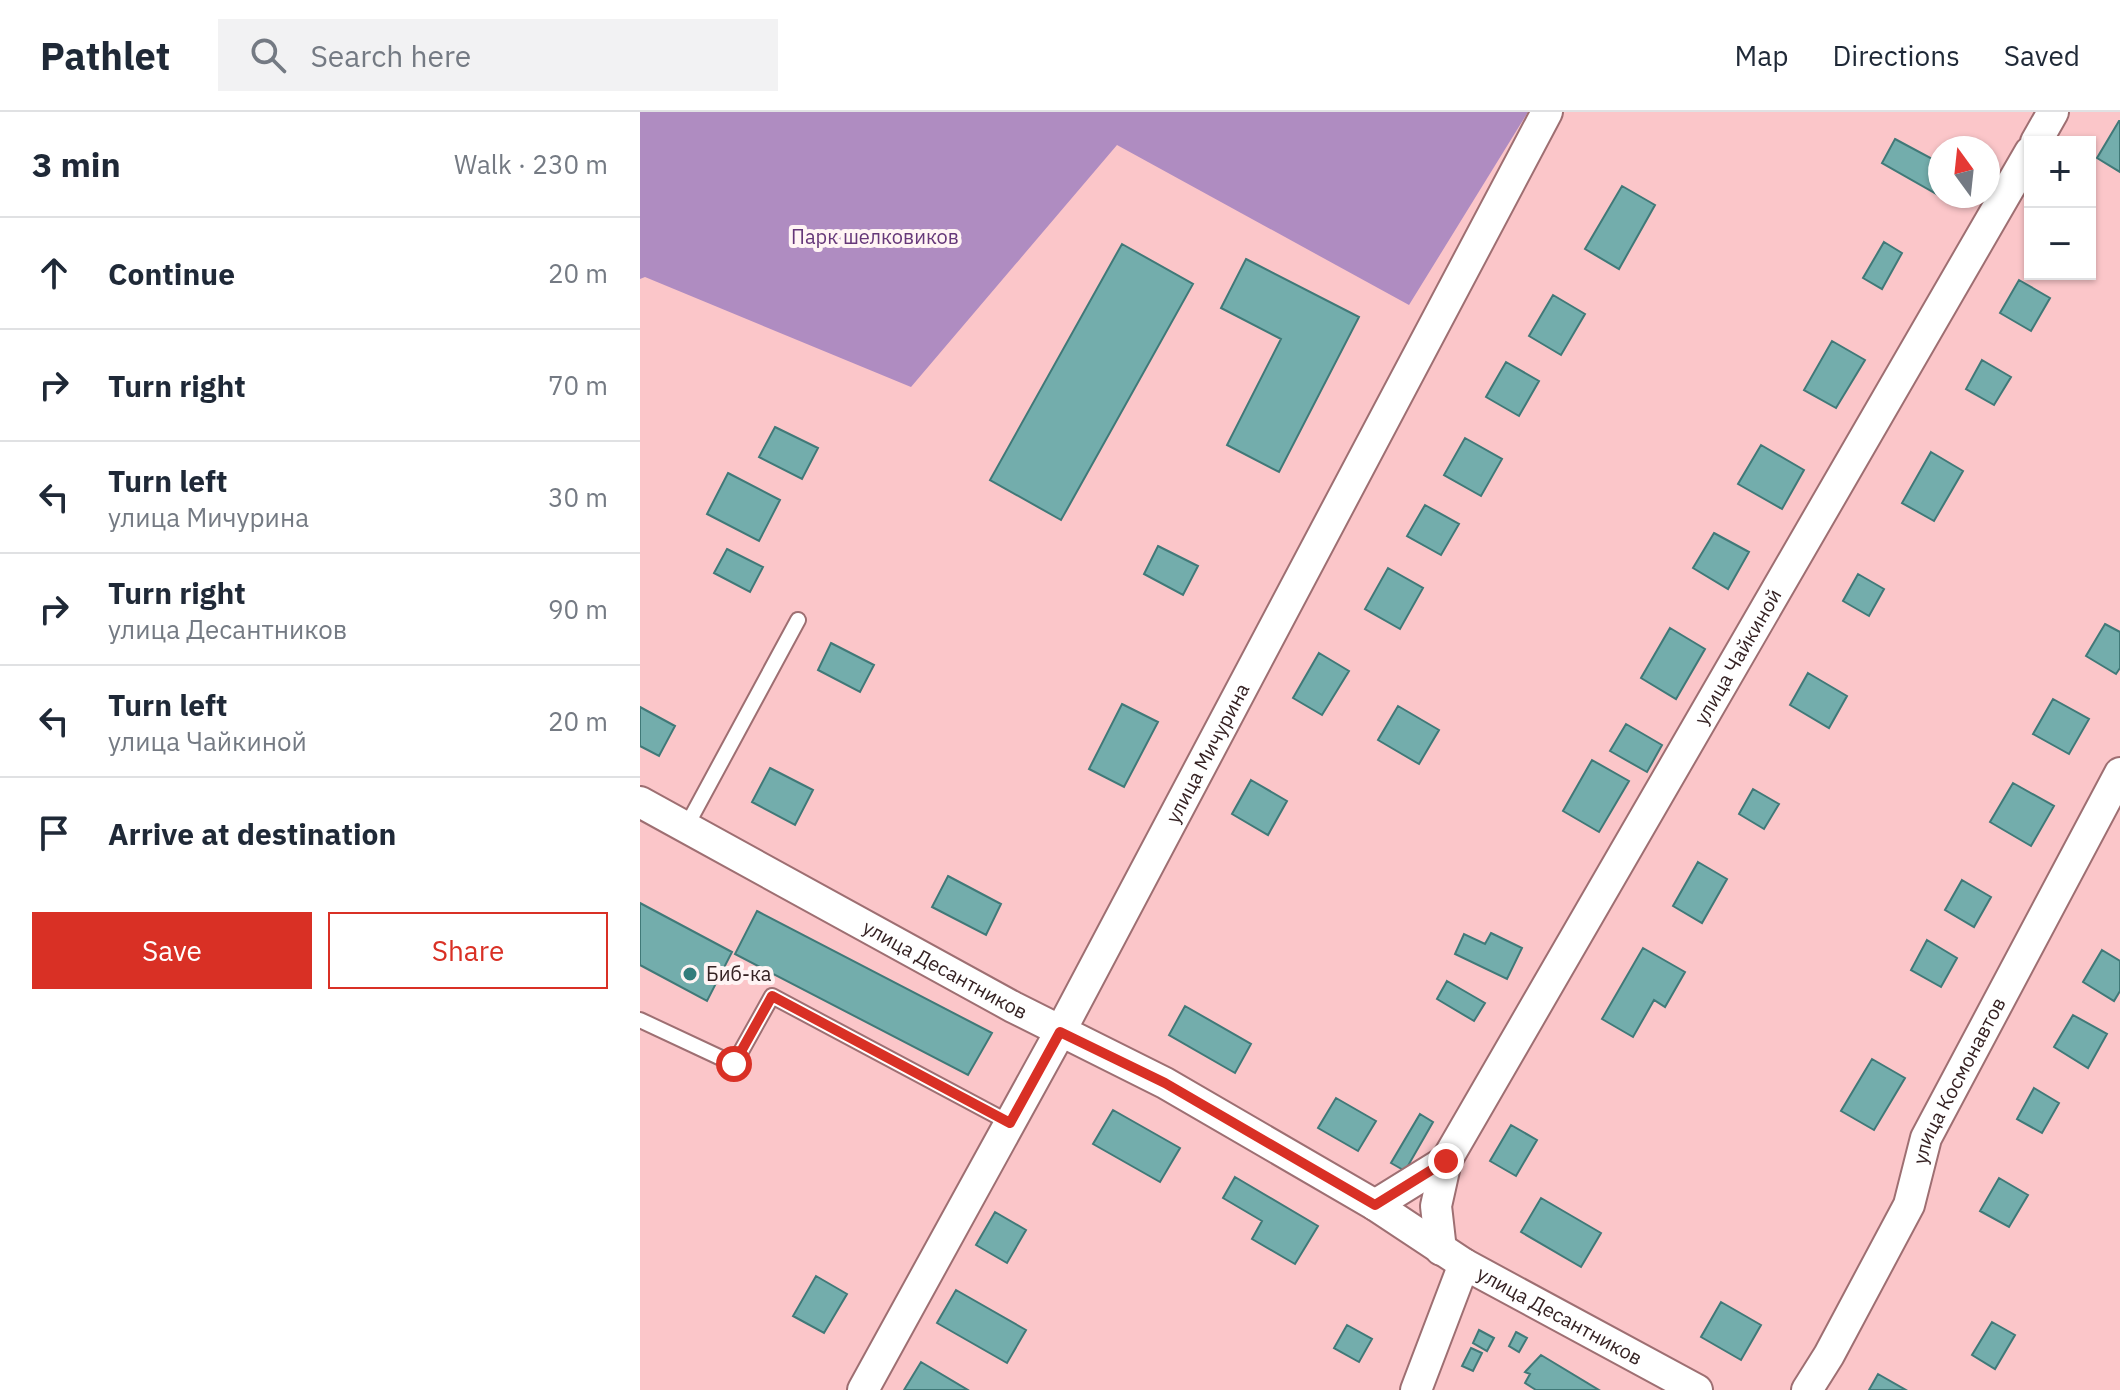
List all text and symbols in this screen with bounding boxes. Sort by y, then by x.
search box [218,19,778,91]
text: Pathlet [40,31,170,80]
icon: search [246,33,290,77]
text: Search here [310,36,471,75]
text: Map [1734,37,1788,74]
text: Directions [1832,37,1960,74]
text: Saved [2004,37,2080,74]
north arrow [1928,136,2000,208]
map controls [2024,136,2096,280]
button: + [2024,136,2096,208]
text: 3 min [32,142,121,186]
text: Walk · 230 m [454,147,608,181]
button: − [2024,208,2096,280]
park label: Парк шелковиков [791,223,959,250]
icon: ahead [32,251,76,295]
text: Continue [108,254,235,293]
text: 20 m [548,256,608,290]
icon: right [32,363,76,407]
text: Turn right [108,366,246,405]
text: 70 m [548,368,608,402]
text: Turn left [108,461,227,500]
icon: left [32,475,76,519]
text: 30 m [548,480,608,514]
text: улица Мичурина [108,500,309,534]
text: Turn right [108,573,246,612]
street label: улица Чайкиной [1687,584,1787,730]
icon: right [32,587,76,631]
text: 90 m [548,592,608,626]
text: улица Десантников [108,612,347,646]
street label: улица Мичурина [1159,678,1255,828]
text: Turn left [108,685,227,724]
icon: left [32,699,76,743]
text: 20 m [548,704,608,738]
text: улица Чайкиной [108,724,307,758]
icon: arrive [32,811,76,855]
text: Arrive at destination [108,814,396,853]
button: Save [32,912,312,989]
button: Share [328,912,608,989]
street label: улица Десантников [858,913,1032,1025]
place label: Биб-ка [706,960,772,987]
marker: Биб-ка [681,965,699,983]
street label: улица Космонавтов [1906,992,2011,1167]
route start [716,1046,752,1082]
route end [1428,1143,1464,1179]
street label: улица Десантников [1473,1260,1647,1371]

